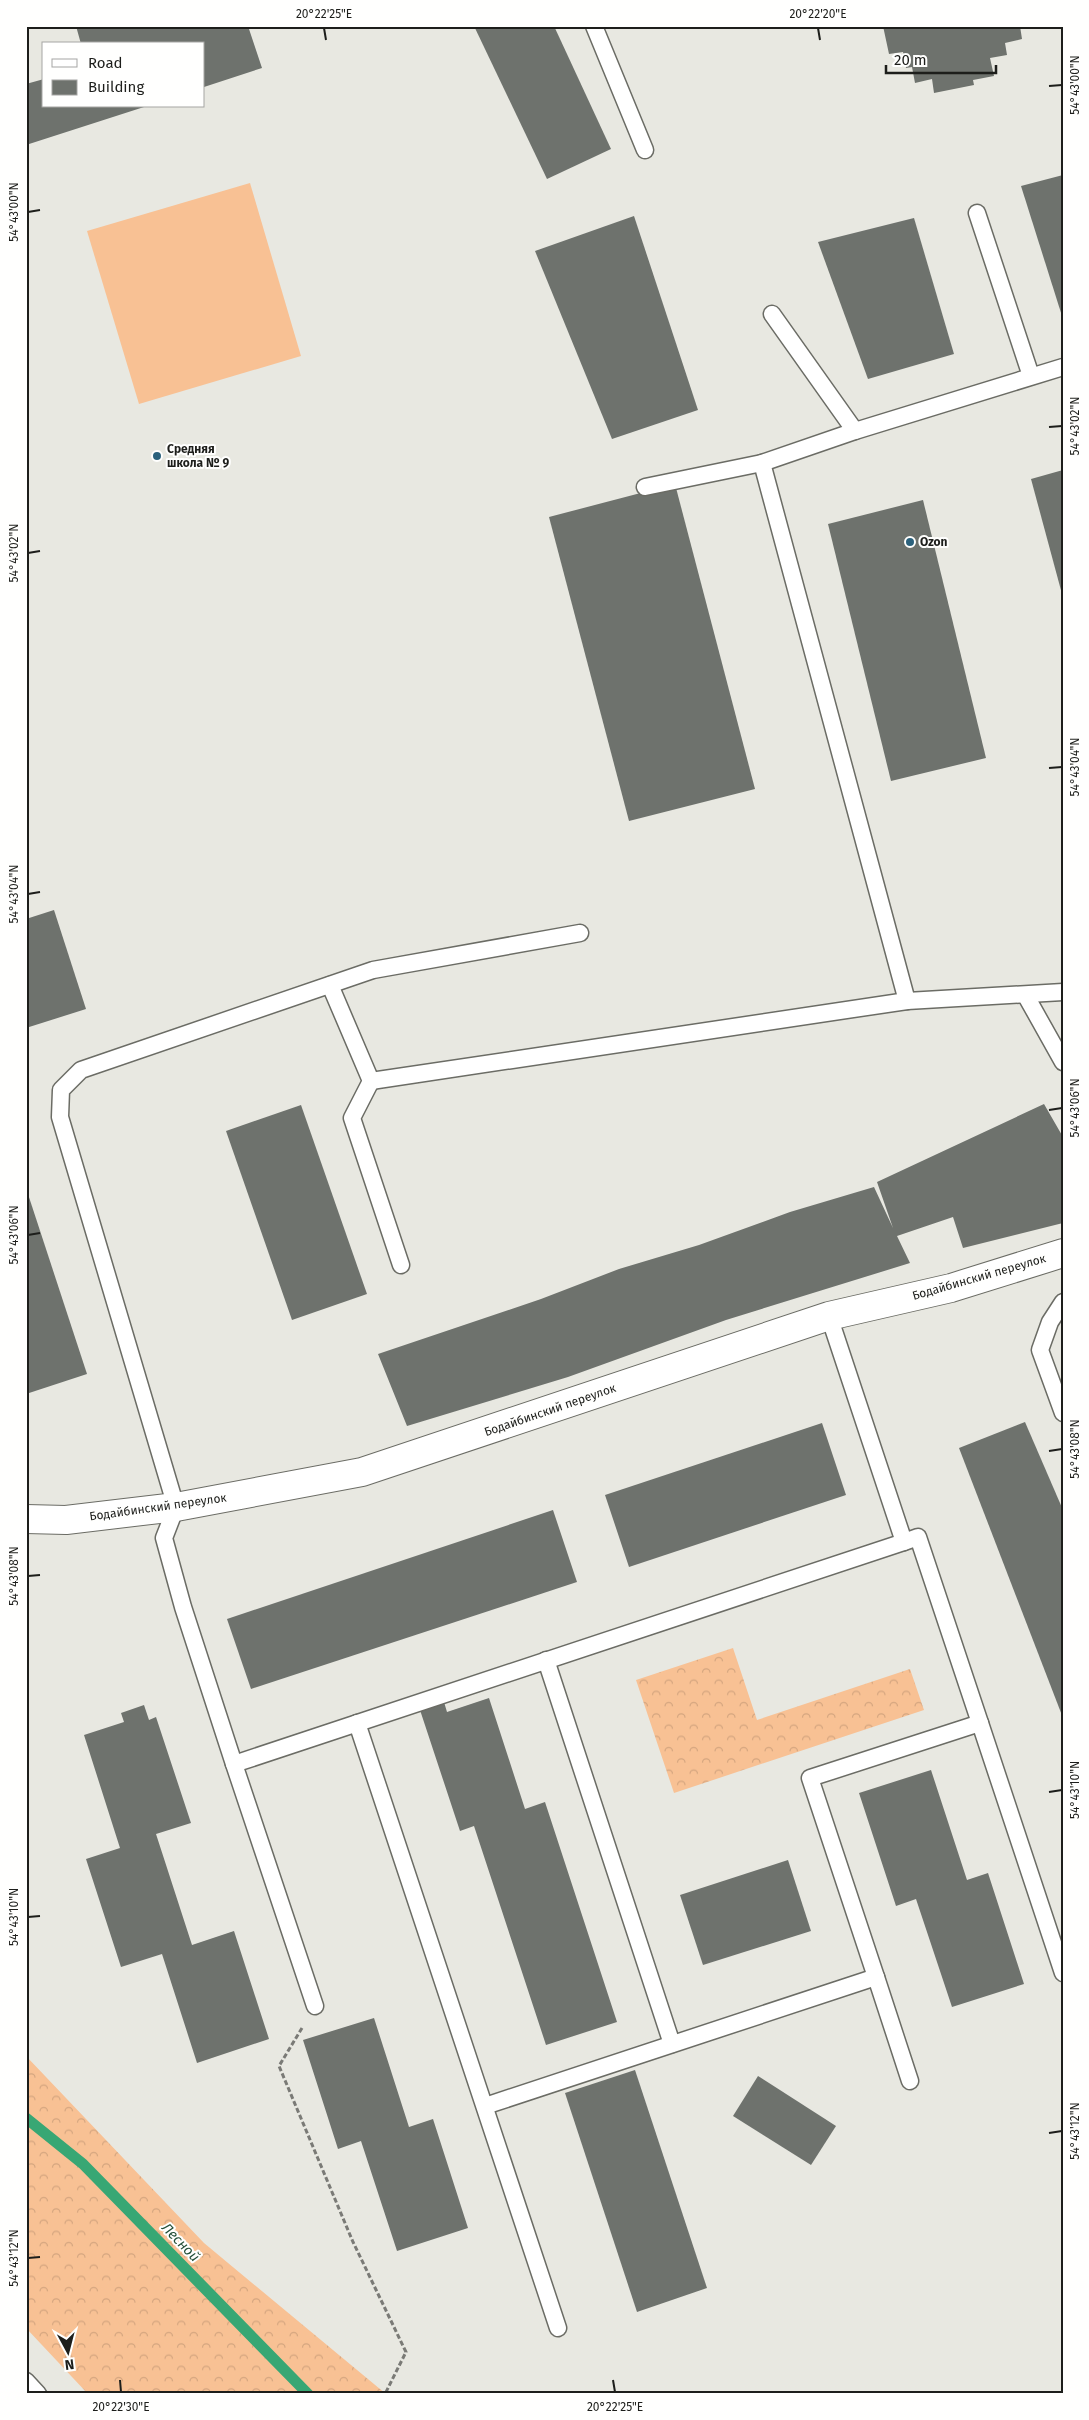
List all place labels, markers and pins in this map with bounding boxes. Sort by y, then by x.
place label: Средняя школа № 9 [167,442,229,470]
marker: Средняя школа № 9 [151,450,163,462]
place label: Ozon [920,535,948,549]
marker: Ozon [904,536,916,548]

